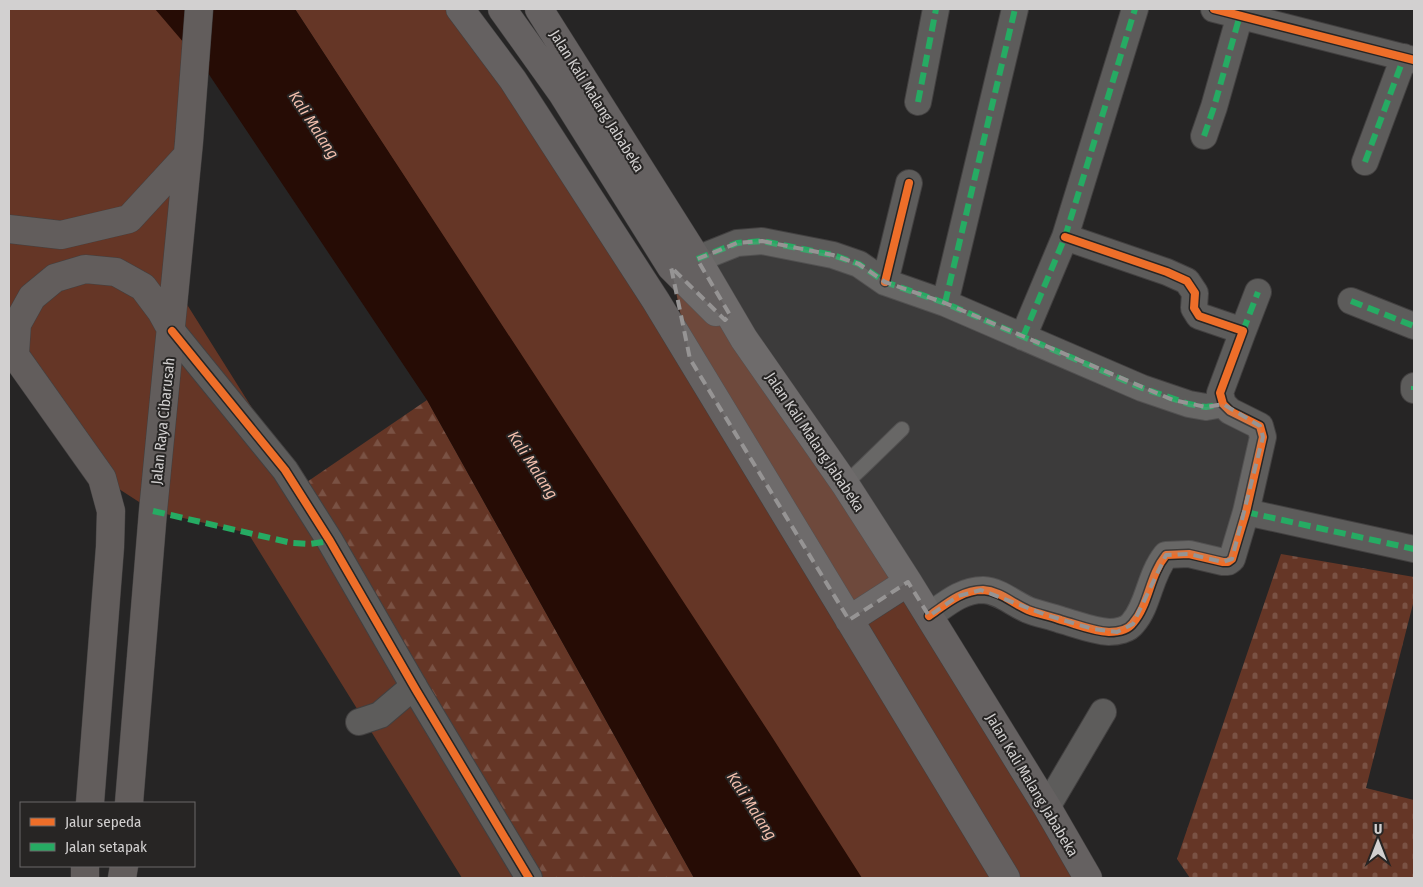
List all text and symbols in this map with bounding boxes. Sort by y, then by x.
street label: Jalan Kali Malang Jababeka [546,27,648,175]
water label: Kali Malang [285,87,343,163]
street label: Jalan Raya Cibarusah [147,357,179,485]
street label: Jalan Kali Malang Jababeka [762,369,868,515]
water label: Kali Malang [504,427,562,503]
street label: Jalan Kali Malang Jababeka [982,710,1082,860]
water label: Kali Malang [723,768,781,844]
legend [20,802,195,867]
text: Jalur sepeda [65,813,141,831]
north arrow [1353,817,1403,867]
text: U [1374,821,1382,838]
text: Jalan setapak [65,838,147,856]

